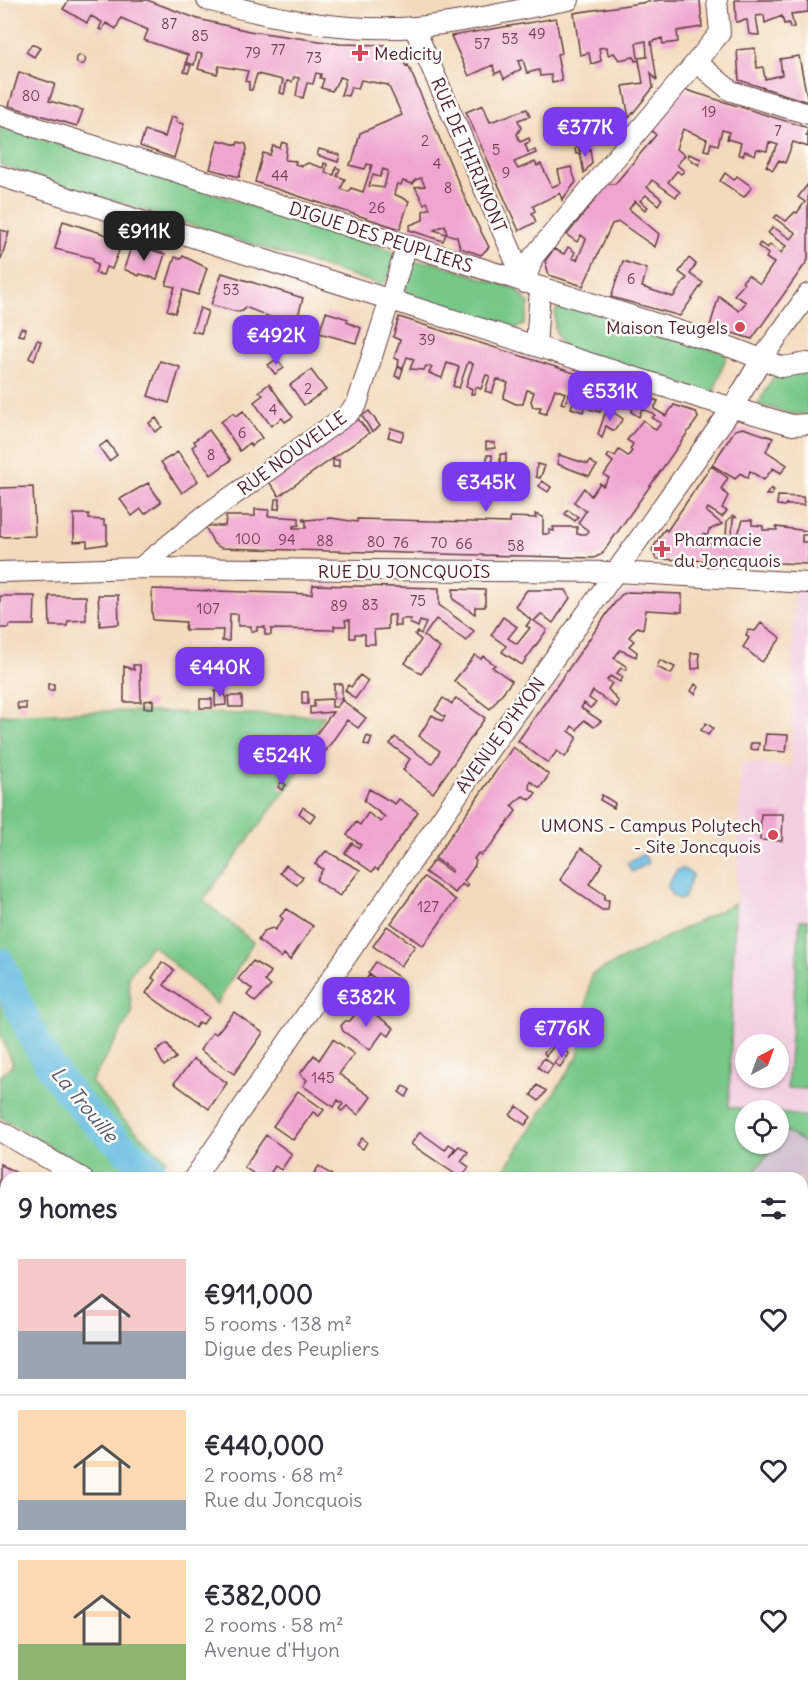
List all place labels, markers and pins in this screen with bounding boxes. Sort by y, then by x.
place label: Medicity [374,42,442,65]
marker: Medicity [351,44,369,62]
pin: €377K [543,107,627,158]
pin: €911K [102,211,186,262]
pin: €492K [234,315,318,366]
place label: Maison Teugels [606,316,728,339]
marker: Maison Teugels [733,320,747,334]
pin: €531K [568,371,652,422]
pin: €345K [444,462,528,513]
place label: Pharmacie du Joncquois [674,528,781,572]
marker: Pharmacie du Joncquois [655,542,669,556]
pin: €440K [178,647,262,698]
pin: €524K [240,735,324,786]
place label: UMONS - Campus Polytech - Site Joncquois [541,814,761,858]
marker: UMONS - Campus Polytech - Site Joncquois [766,828,780,842]
pin: €382K [324,977,408,1028]
pin: €776K [520,1008,604,1059]

